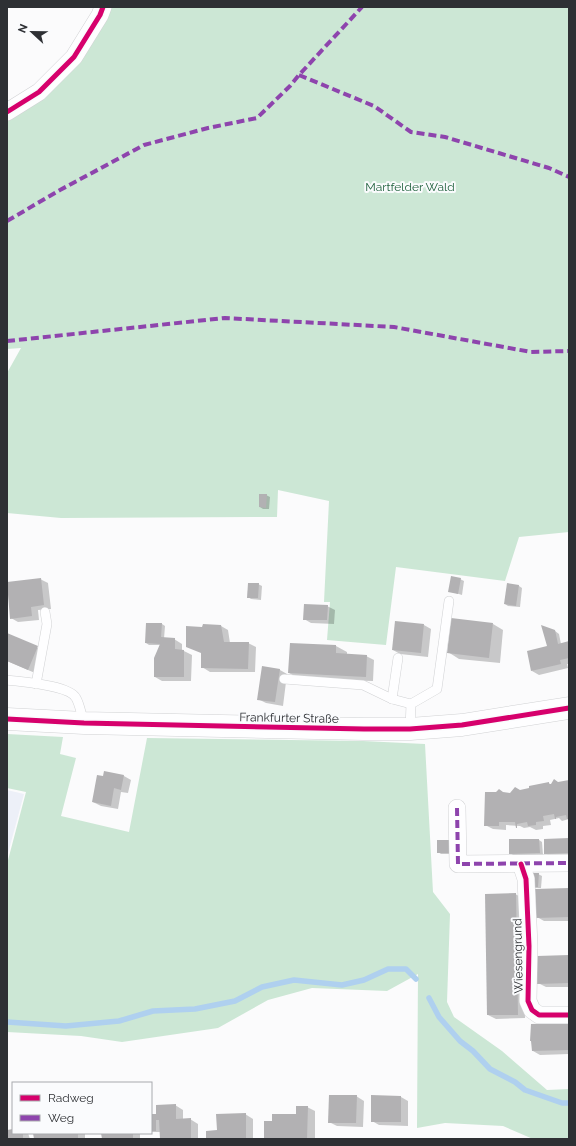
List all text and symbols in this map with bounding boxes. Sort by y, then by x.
north arrow [12,12,52,52]
text: N [16,22,31,35]
park label: Martfelder Wald [365,180,455,194]
street label: Frankfurter Straße [239,710,339,726]
street label: Wiesengrund [510,918,526,994]
legend [12,1082,152,1134]
text: Radweg [48,1091,94,1105]
text: Weg [48,1111,74,1125]

